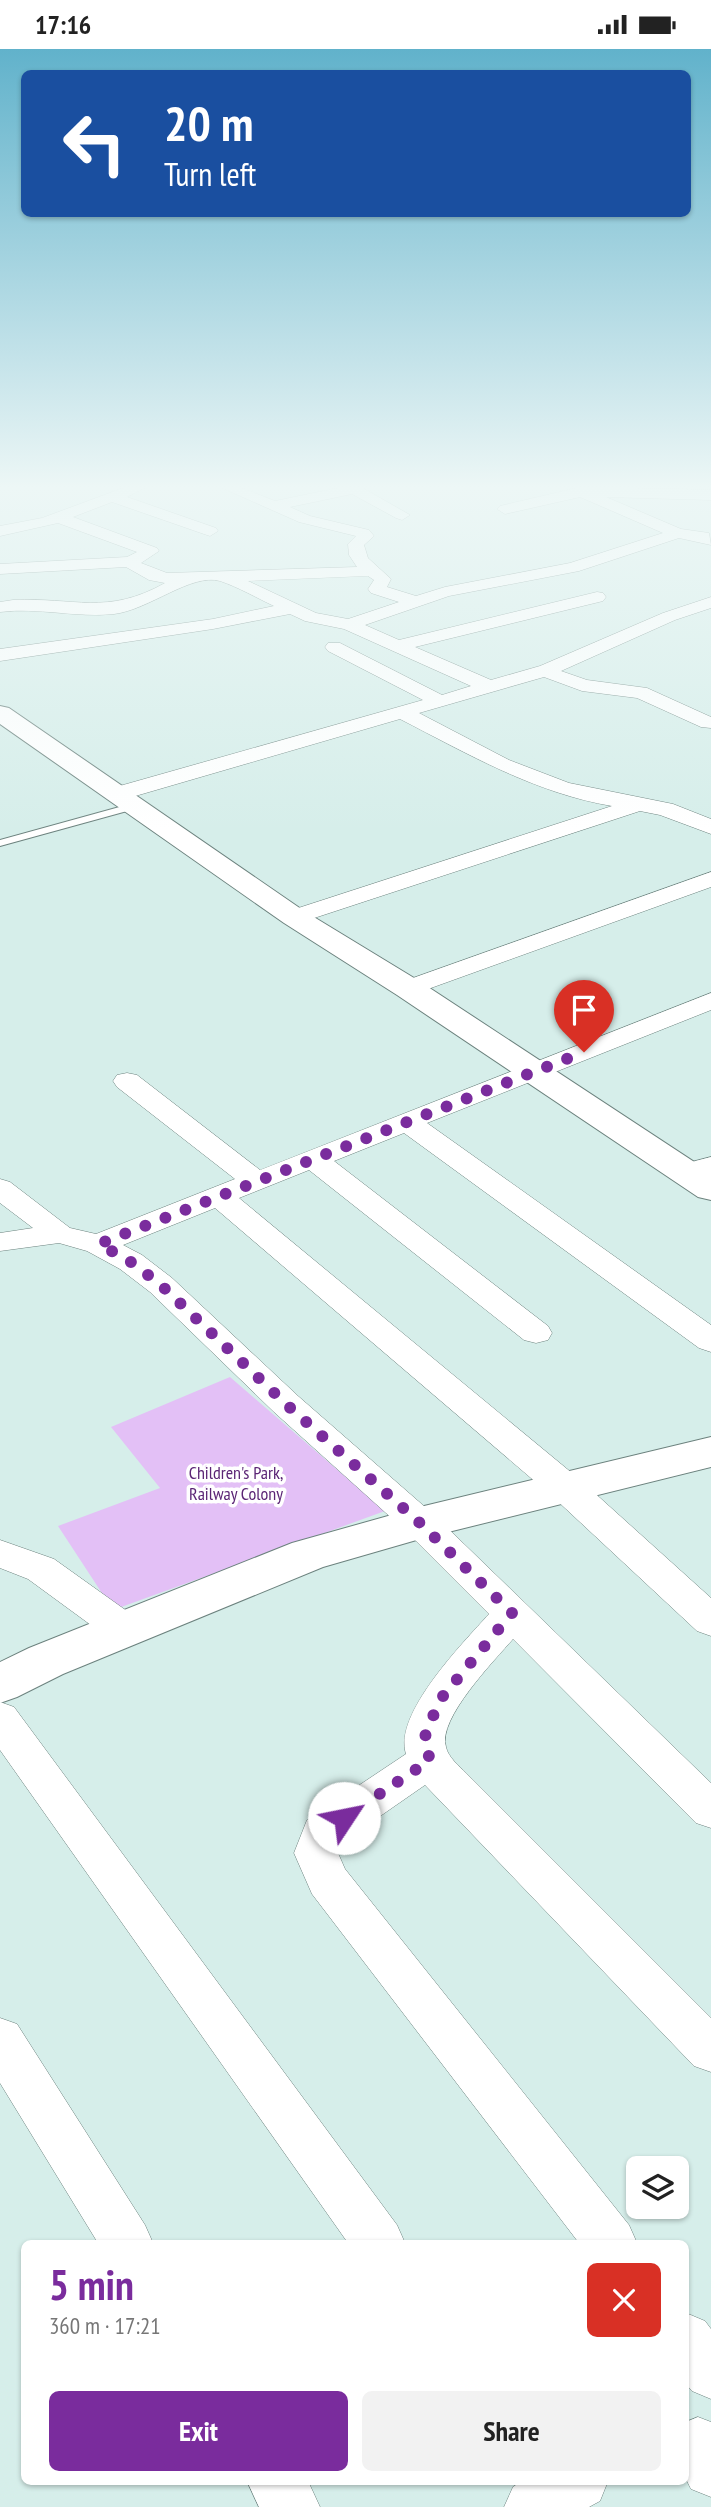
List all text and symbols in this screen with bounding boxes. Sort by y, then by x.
text: 17:16 [35,8,91,41]
text: 20 m [164,91,253,155]
icon: left [49,98,140,189]
text: Turn left [164,153,256,195]
pin [554,980,614,1052]
icon: arrive [565,991,603,1029]
park label: Children's Park, Railway Colony [189,1461,283,1505]
position arrow [307,1781,381,1855]
map controls [626,2156,689,2219]
button: layers [626,2156,689,2219]
text: 5 min [49,2257,134,2312]
button: close [587,2263,661,2337]
text: 360 m · 17:21 [49,2311,161,2340]
button: Exit [49,2391,348,2471]
button: Share [362,2391,661,2471]

